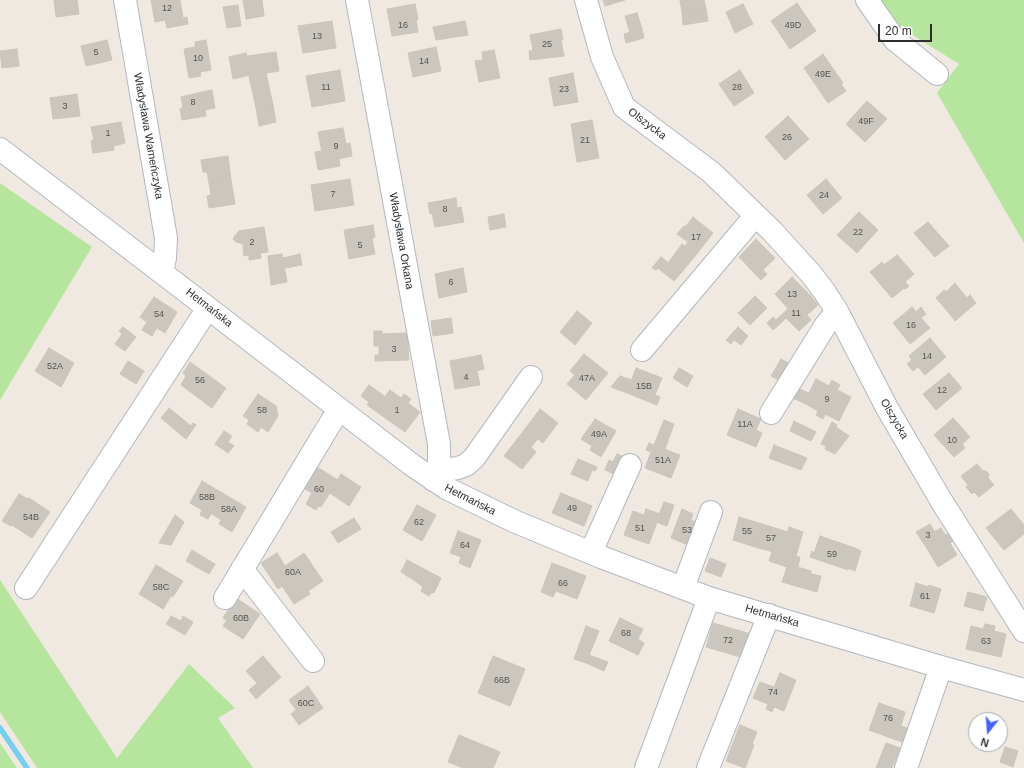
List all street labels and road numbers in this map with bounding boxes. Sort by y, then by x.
street label: Władysława Warneńczyka [130,72,166,200]
street label: Olszycka [625,105,669,143]
street label: Władysława Orkana [386,192,416,290]
street label: Hetmańska [183,286,235,330]
street label: Olszycka [877,396,911,442]
street label: Hetmańska [442,481,498,519]
street label: Hetmańska [743,602,801,630]

